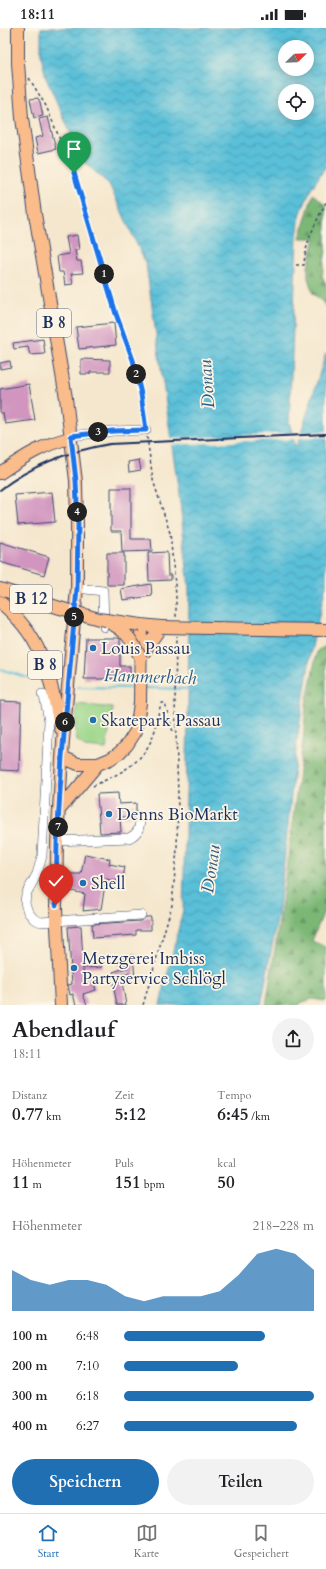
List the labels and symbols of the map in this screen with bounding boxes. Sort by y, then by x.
north arrow [278,40,314,76]
pin [57,132,91,173]
pin: 1 [94,264,114,284]
road number: B 8 [37,309,71,337]
water label: Donau [193,359,221,409]
pin: 2 [126,364,146,384]
pin: 3 [88,422,108,442]
pin: 4 [67,502,87,522]
road number: B 12 [10,585,52,613]
pin: 5 [64,607,84,627]
place label: Louis Passau [101,637,190,660]
marker: Louis Passau [88,643,98,653]
road number: B 8 [28,651,62,679]
water label: Hammerbach [103,663,197,691]
place label: Skatepark Passau [101,709,221,732]
pin: 6 [55,712,75,732]
marker: Skatepark Passau [88,715,98,725]
place label: Denns BioMarkt [117,803,238,826]
marker: Denns BioMarkt [104,809,114,819]
pin: 7 [48,817,68,837]
water label: Donau [195,843,227,895]
pin [39,864,73,905]
place label: Shell [91,872,126,895]
marker: Shell [78,878,88,888]
place label: Metzgerei Imbiss Partyservice Schlögl [82,947,227,990]
marker: Metzgerei Imbiss Partyservice Schlögl [69,963,79,973]

